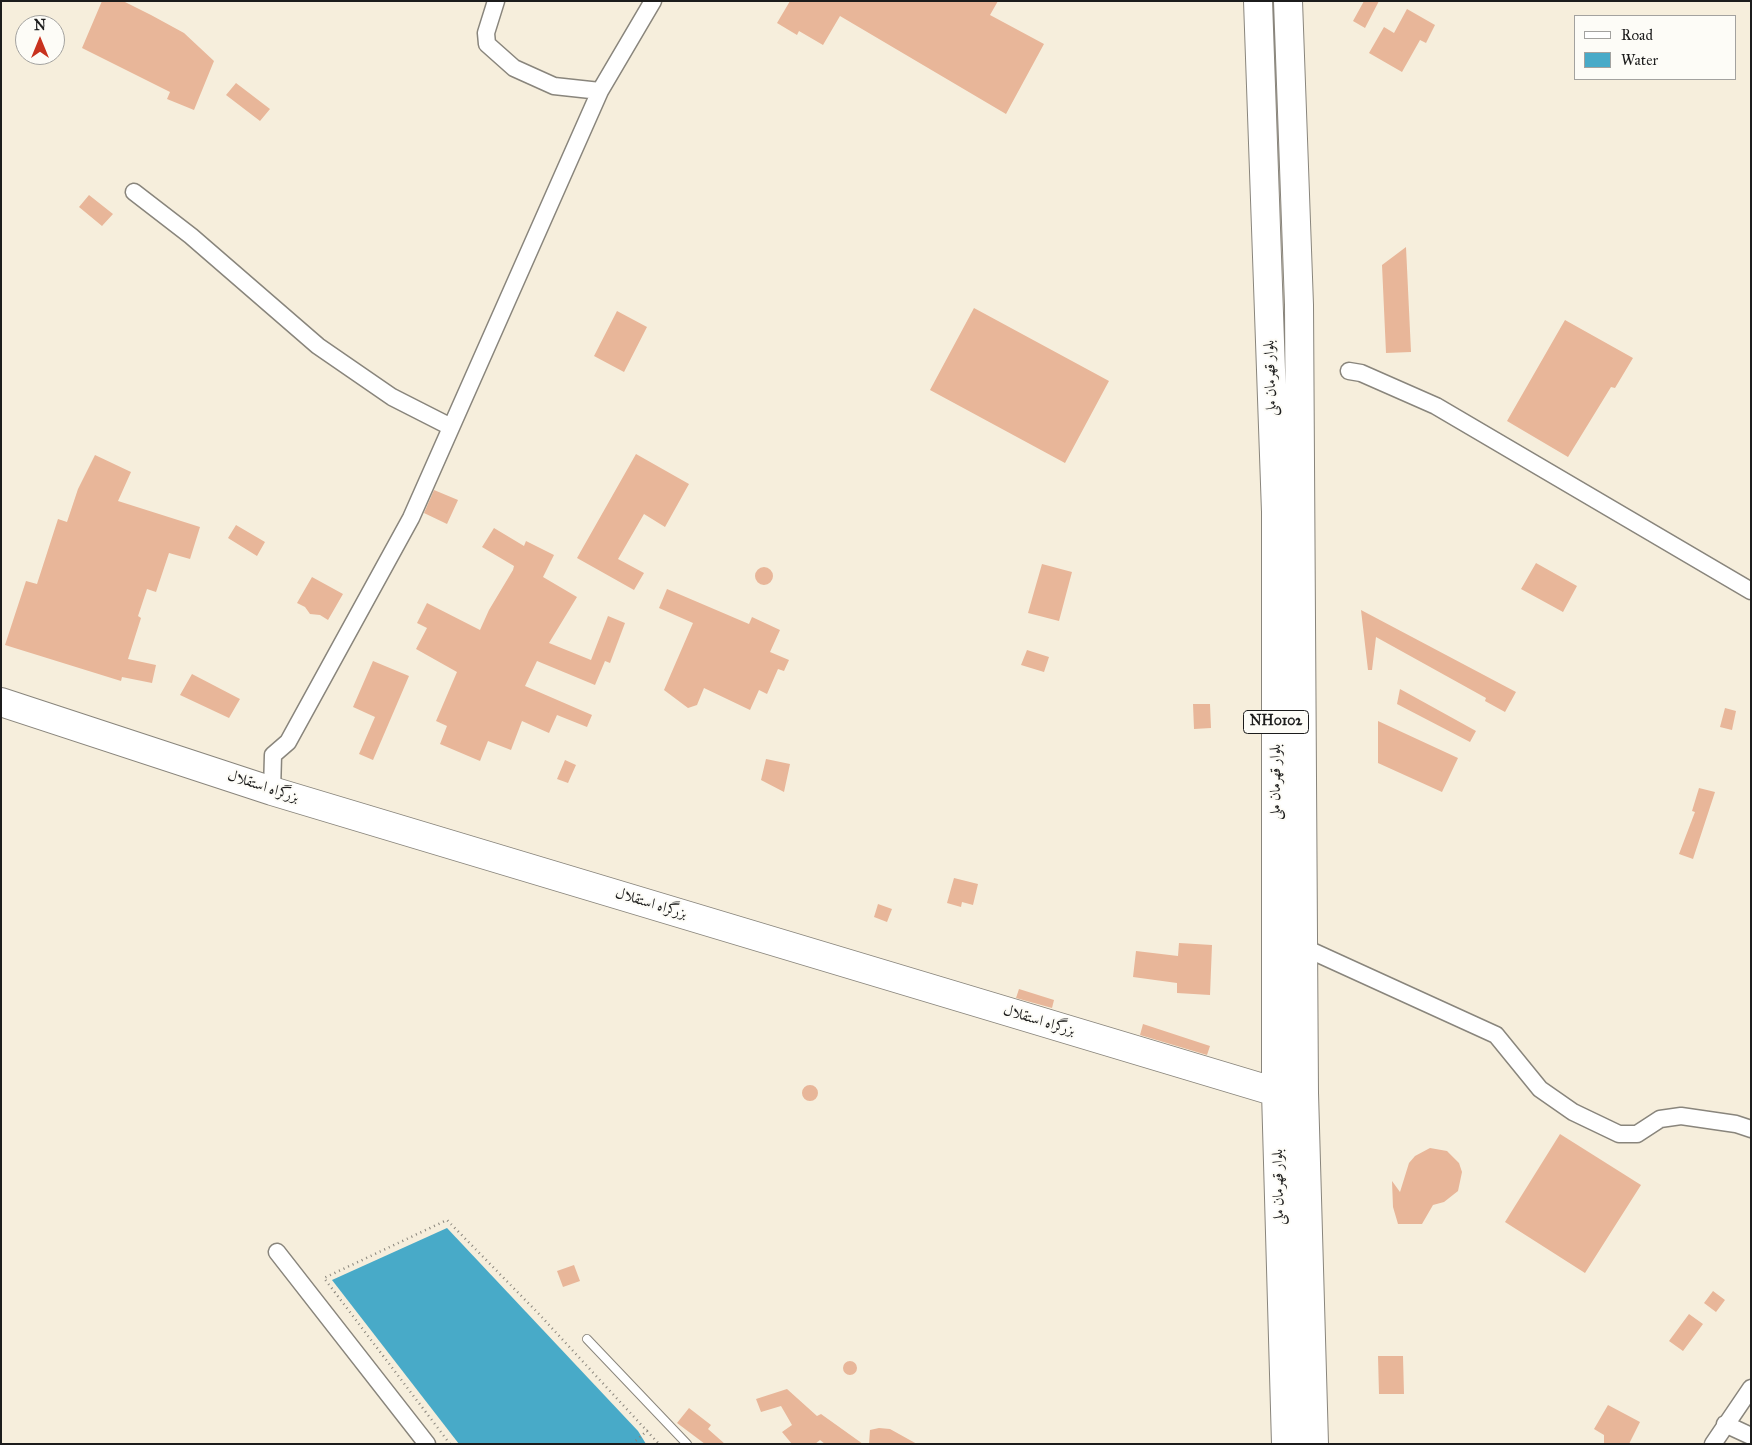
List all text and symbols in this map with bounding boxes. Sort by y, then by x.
north arrow [15,15,65,65]
legend [1574,15,1737,80]
text: N [34,17,46,34]
text: Road [1621,26,1653,44]
text: Water [1621,51,1658,69]
street label: بلوار قهرمان ملی [1261,340,1281,416]
road number: NH0102 [1244,710,1308,734]
street label: بلوار قهرمان ملی [1267,744,1285,820]
street label: بزرگراه استقلال [225,767,301,807]
street label: بزرگراه استقلال [613,885,689,923]
street label: بزرگراه استقلال [1001,1002,1077,1040]
street label: بلوار قهرمان ملی [1269,1149,1289,1225]

